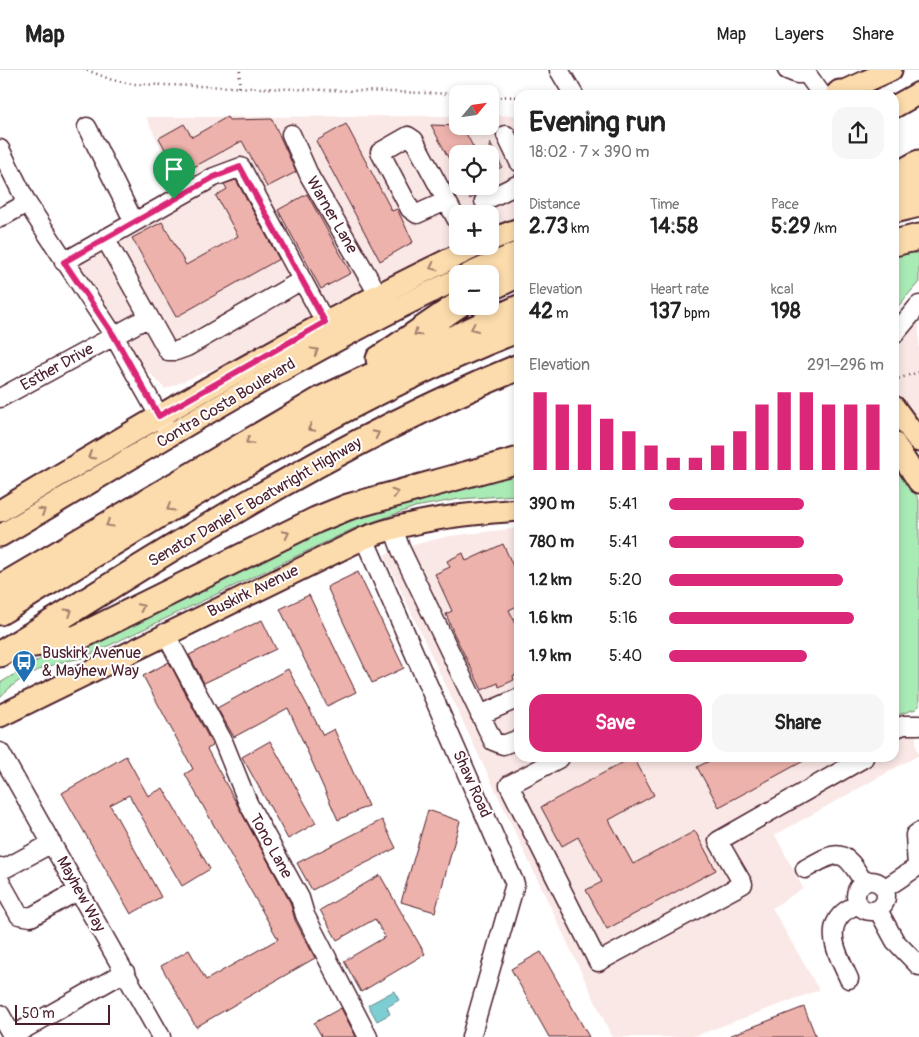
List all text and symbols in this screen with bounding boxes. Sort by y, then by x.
text: Map [25,20,65,49]
text: Map [717,23,746,46]
text: Layers [774,23,824,46]
text: Share [852,23,894,46]
north arrow [449,85,499,135]
map controls [449,85,499,315]
text: Evening run [529,105,666,140]
button: share [832,107,884,159]
text: 18:02 · 7 × 390 m [529,142,650,162]
button: locate [449,145,499,195]
pin [153,148,195,199]
icon: arrive [160,155,188,183]
street label: Warner Lane [302,173,362,257]
text: Distance [529,196,580,213]
text: Time [650,196,679,213]
text: Pace [771,196,799,213]
button: + [449,205,499,255]
text: 2.73 [529,213,568,240]
text: 14:58 [650,213,698,240]
text: 5:29 [771,213,811,240]
text: km [568,220,589,237]
text: /km [811,220,837,237]
one-way arrow [429,261,438,272]
button: − [449,265,499,315]
text: Elevation [529,281,582,298]
text: Heart rate [650,281,709,298]
text: kcal [771,281,794,298]
text: 42 [529,298,553,325]
text: 137 [650,298,681,325]
text: 198 [771,298,801,325]
text: m [553,305,568,322]
text: bpm [681,305,710,322]
one-way arrow [471,322,480,332]
one-way arrow [414,327,423,336]
street label: Esther Drive [17,339,97,395]
one-way arrow [309,347,318,357]
street label: Contra Costa Boulevard [153,354,299,452]
text: Elevation [529,355,590,375]
text: 291–296 m [807,355,884,375]
one-way arrow [308,422,317,432]
one-way arrow [370,430,379,440]
street label: Senator Daniel E Boatwright Highway [145,433,365,571]
one-way arrow [246,435,255,445]
one-way arrow [88,450,97,460]
one-way arrow [391,489,399,499]
text: 390 m [529,494,575,514]
text: 5:41 [609,494,637,514]
one-way arrow [167,501,176,511]
one-way arrow [36,508,45,518]
one-way arrow [106,517,115,527]
one-way arrow [281,530,290,541]
text: 780 m [529,532,574,552]
text: 5:41 [609,532,637,552]
street label: Buskirk Avenue [204,560,302,622]
text: 1.2 km [529,570,572,590]
text: 5:20 [609,570,642,590]
one-way arrow [136,603,145,613]
text: 1.6 km [529,608,572,628]
text: 5:16 [609,608,638,628]
one-way arrow [63,609,72,618]
place label: Buskirk Avenue & Mayhew Way [42,643,141,681]
text: 1.9 km [529,646,571,666]
text: 5:40 [609,646,642,666]
bus stop icon: Buskirk Avenue & Mayhew Way [11,649,37,683]
button: Save [529,694,702,752]
button: Share [712,694,884,752]
street label: Shaw Road [448,747,496,821]
street label: Tono Lane [245,810,297,882]
street label: Mayhew Way [52,853,110,935]
scale bar [15,1002,110,1025]
text: 50 m [22,1005,55,1022]

